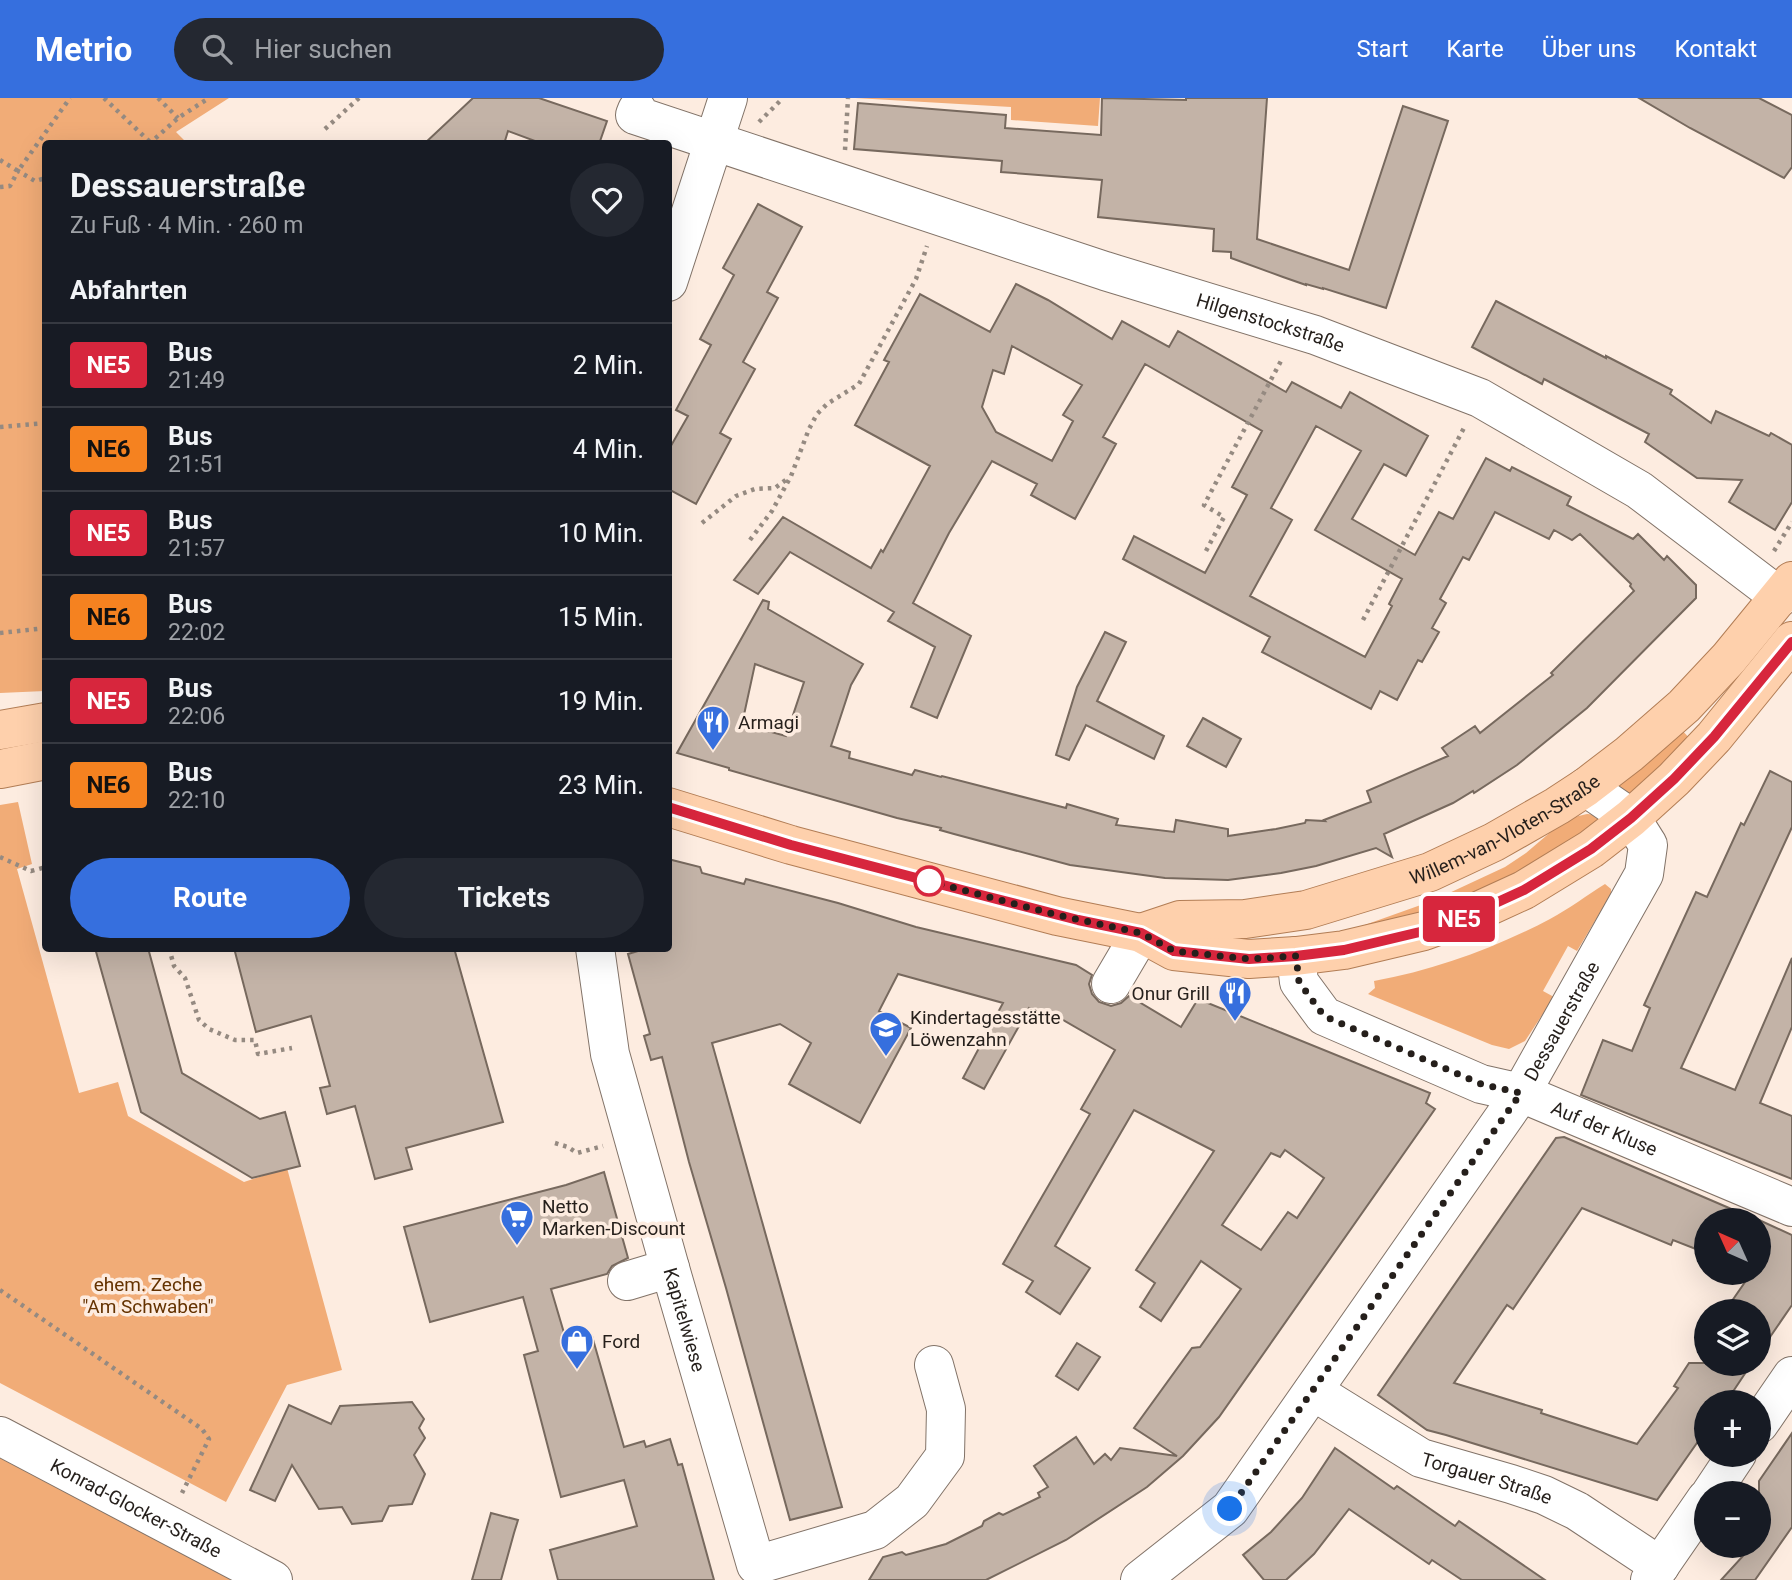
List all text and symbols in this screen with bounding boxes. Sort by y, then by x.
search box [174,18,664,81]
text: Metrio [35,30,132,69]
icon: search [198,30,236,68]
text: Hier suchen [254,34,392,64]
text: Start [1357,35,1408,63]
text: Karte [1446,35,1504,63]
text: Über uns [1542,35,1636,63]
text: Kontakt [1674,35,1757,63]
button: heart [570,163,644,237]
text: Dessauerstraße [70,166,305,205]
text: Zu Fuß · 4 Min. · 260 m [70,212,303,239]
text: Abfahrten [70,275,187,305]
street label: Hilgenstockstraße [1194,288,1348,357]
text: Bus [168,337,213,367]
text: 2 Min. [573,350,644,380]
text: NE5 [86,351,131,379]
text: 21:49 [168,367,225,394]
text: Bus [168,421,213,451]
text: 4 Min. [573,434,644,464]
text: NE6 [86,435,131,463]
text: 21:51 [168,451,225,478]
text: Bus [168,505,213,535]
text: 10 Min. [558,518,644,548]
text: NE5 [86,519,131,547]
text: 21:57 [168,535,225,562]
text: Bus [168,589,213,619]
text: 15 Min. [558,602,644,632]
text: NE6 [86,603,131,631]
text: 22:02 [168,619,225,646]
text: Bus [168,673,213,703]
text: 19 Min. [558,686,644,716]
text: NE5 [86,687,131,715]
text: 22:06 [168,703,225,730]
restaurant icon: Armagi [694,703,732,752]
place label: Armagi [738,711,799,734]
text: Bus [168,757,213,787]
street label: Willem-van-Vloten-Straße [1407,769,1604,889]
text: 23 Min. [558,770,644,800]
text: NE6 [86,771,131,799]
text: 22:10 [168,787,225,814]
button: Route [70,858,350,938]
button: Tickets [364,858,644,938]
unlabelled marker [914,866,944,896]
line badge: NE5 [1419,896,1499,942]
text: NE5 [1437,905,1481,933]
street label: Dessauerstraße [1519,957,1604,1085]
restaurant icon: Onur Grill [1216,974,1254,1023]
place label: Onur Grill [1132,982,1210,1005]
place label: Kindertagesstätte Löwenzahn [910,1006,1061,1051]
school or university icon: Kindertagesstätte Löwenzahn [867,1009,905,1058]
street label: Auf der Kluse [1548,1096,1661,1161]
place label: Netto Marken-Discount [542,1195,685,1240]
supermarket icon: Netto Marken-Discount [498,1198,536,1247]
north arrow [1694,1208,1771,1284]
map controls [1694,1208,1771,1558]
street label: Kapitelwiese [659,1265,711,1374]
park label: ehem. Zeche "Am Schwaben" [82,1273,214,1318]
button: layers [1694,1299,1771,1376]
shop icon: Ford [558,1322,596,1371]
place label: Ford [602,1330,640,1353]
button: + [1694,1390,1771,1467]
street label: Torgauer Straße [1419,1447,1556,1509]
street label: Konrad-Glocker-Straße [47,1453,226,1562]
button: − [1694,1481,1771,1558]
your location [1212,1491,1247,1526]

